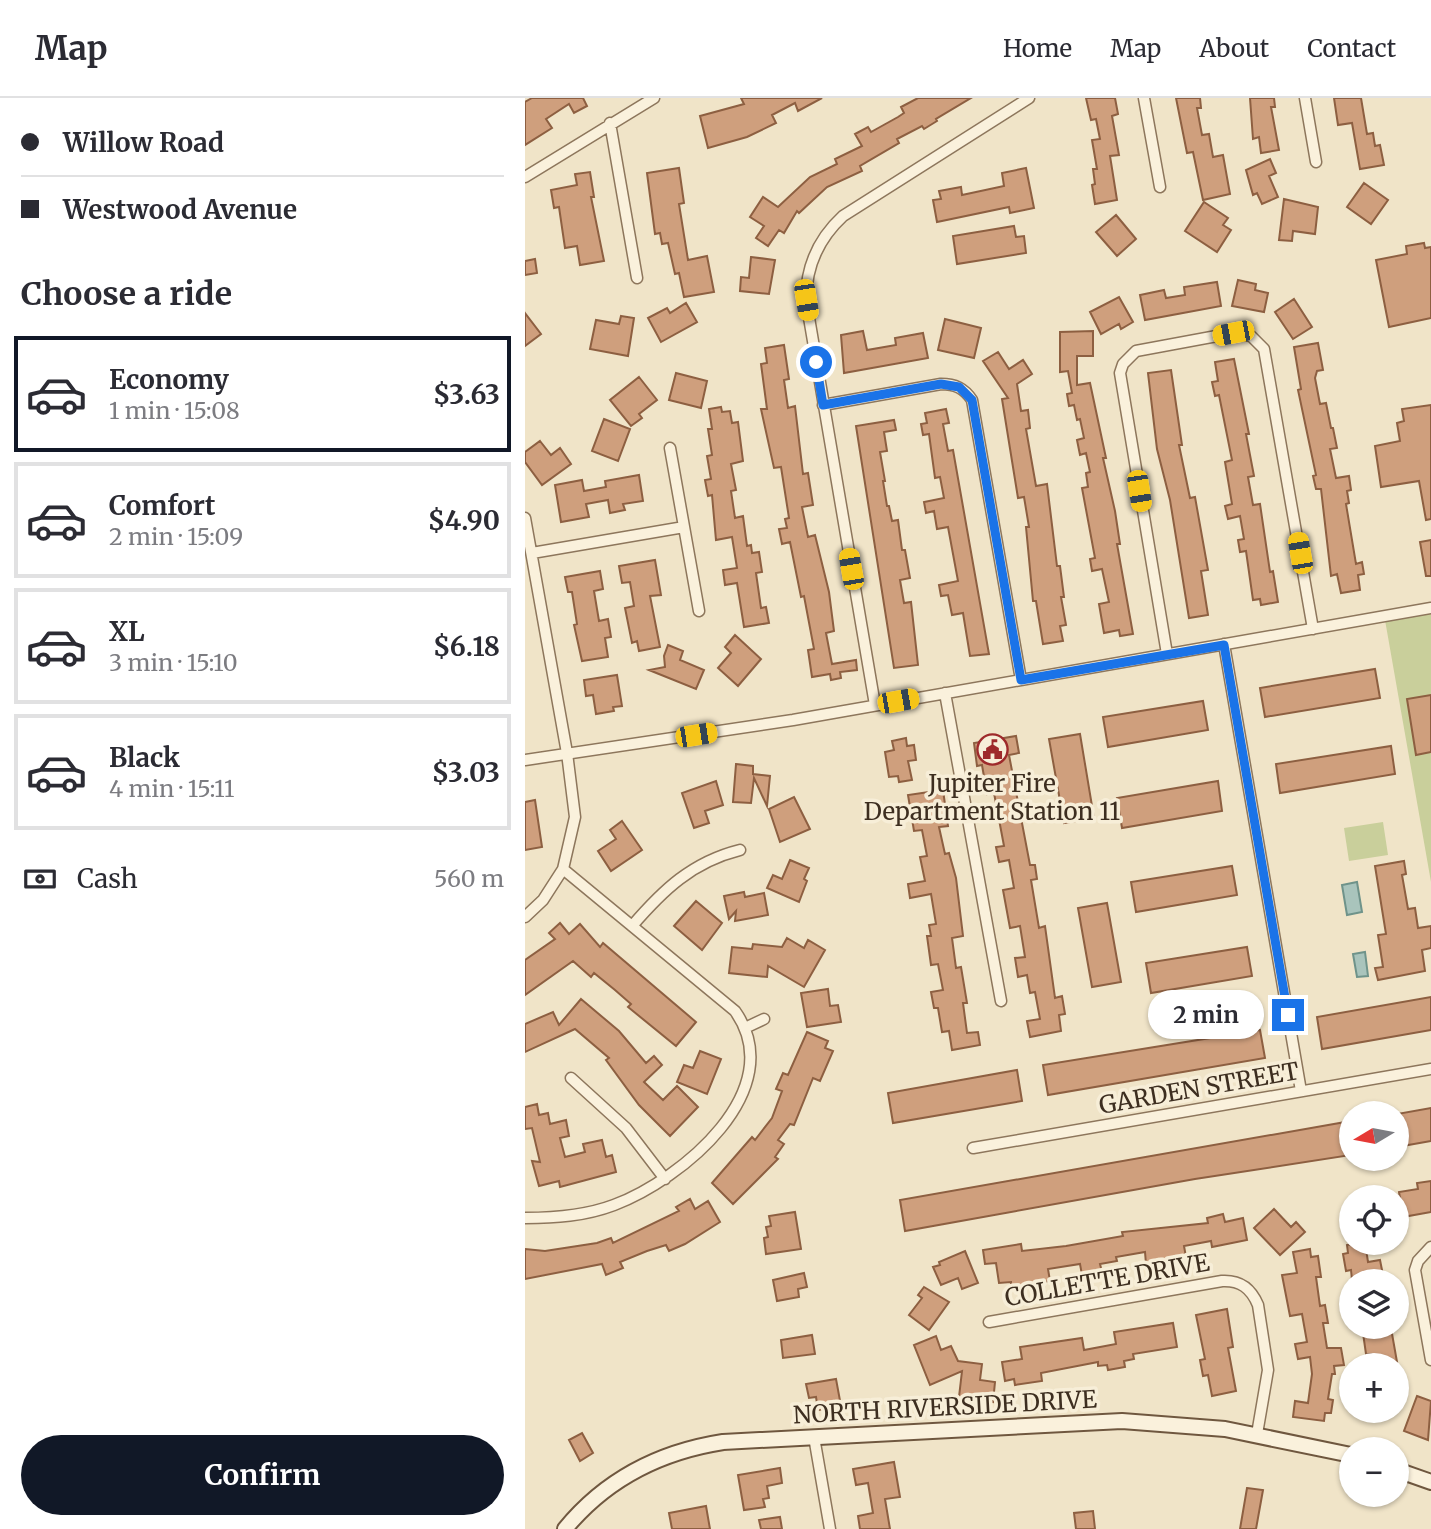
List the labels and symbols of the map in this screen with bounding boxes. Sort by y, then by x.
car [793,278,820,322]
car [1211,319,1256,347]
route start [800,346,832,378]
car [1126,469,1153,513]
car [1287,530,1314,576]
car [838,546,865,592]
car [876,687,921,715]
car [674,721,719,749]
public building icon: Jupiter Fire Department Station 11 [975,732,1009,766]
place label: Jupiter Fire Department Station 11 [864,768,1120,827]
callout: 2 min [1148,990,1263,1040]
route end [1272,999,1304,1031]
street label: GARDEN STREET [1097,1055,1302,1121]
north arrow [1339,1101,1409,1171]
street label: COLLETTE DRIVE [1002,1247,1212,1313]
street label: NORTH RIVERSIDE DRIVE [792,1384,1098,1430]

